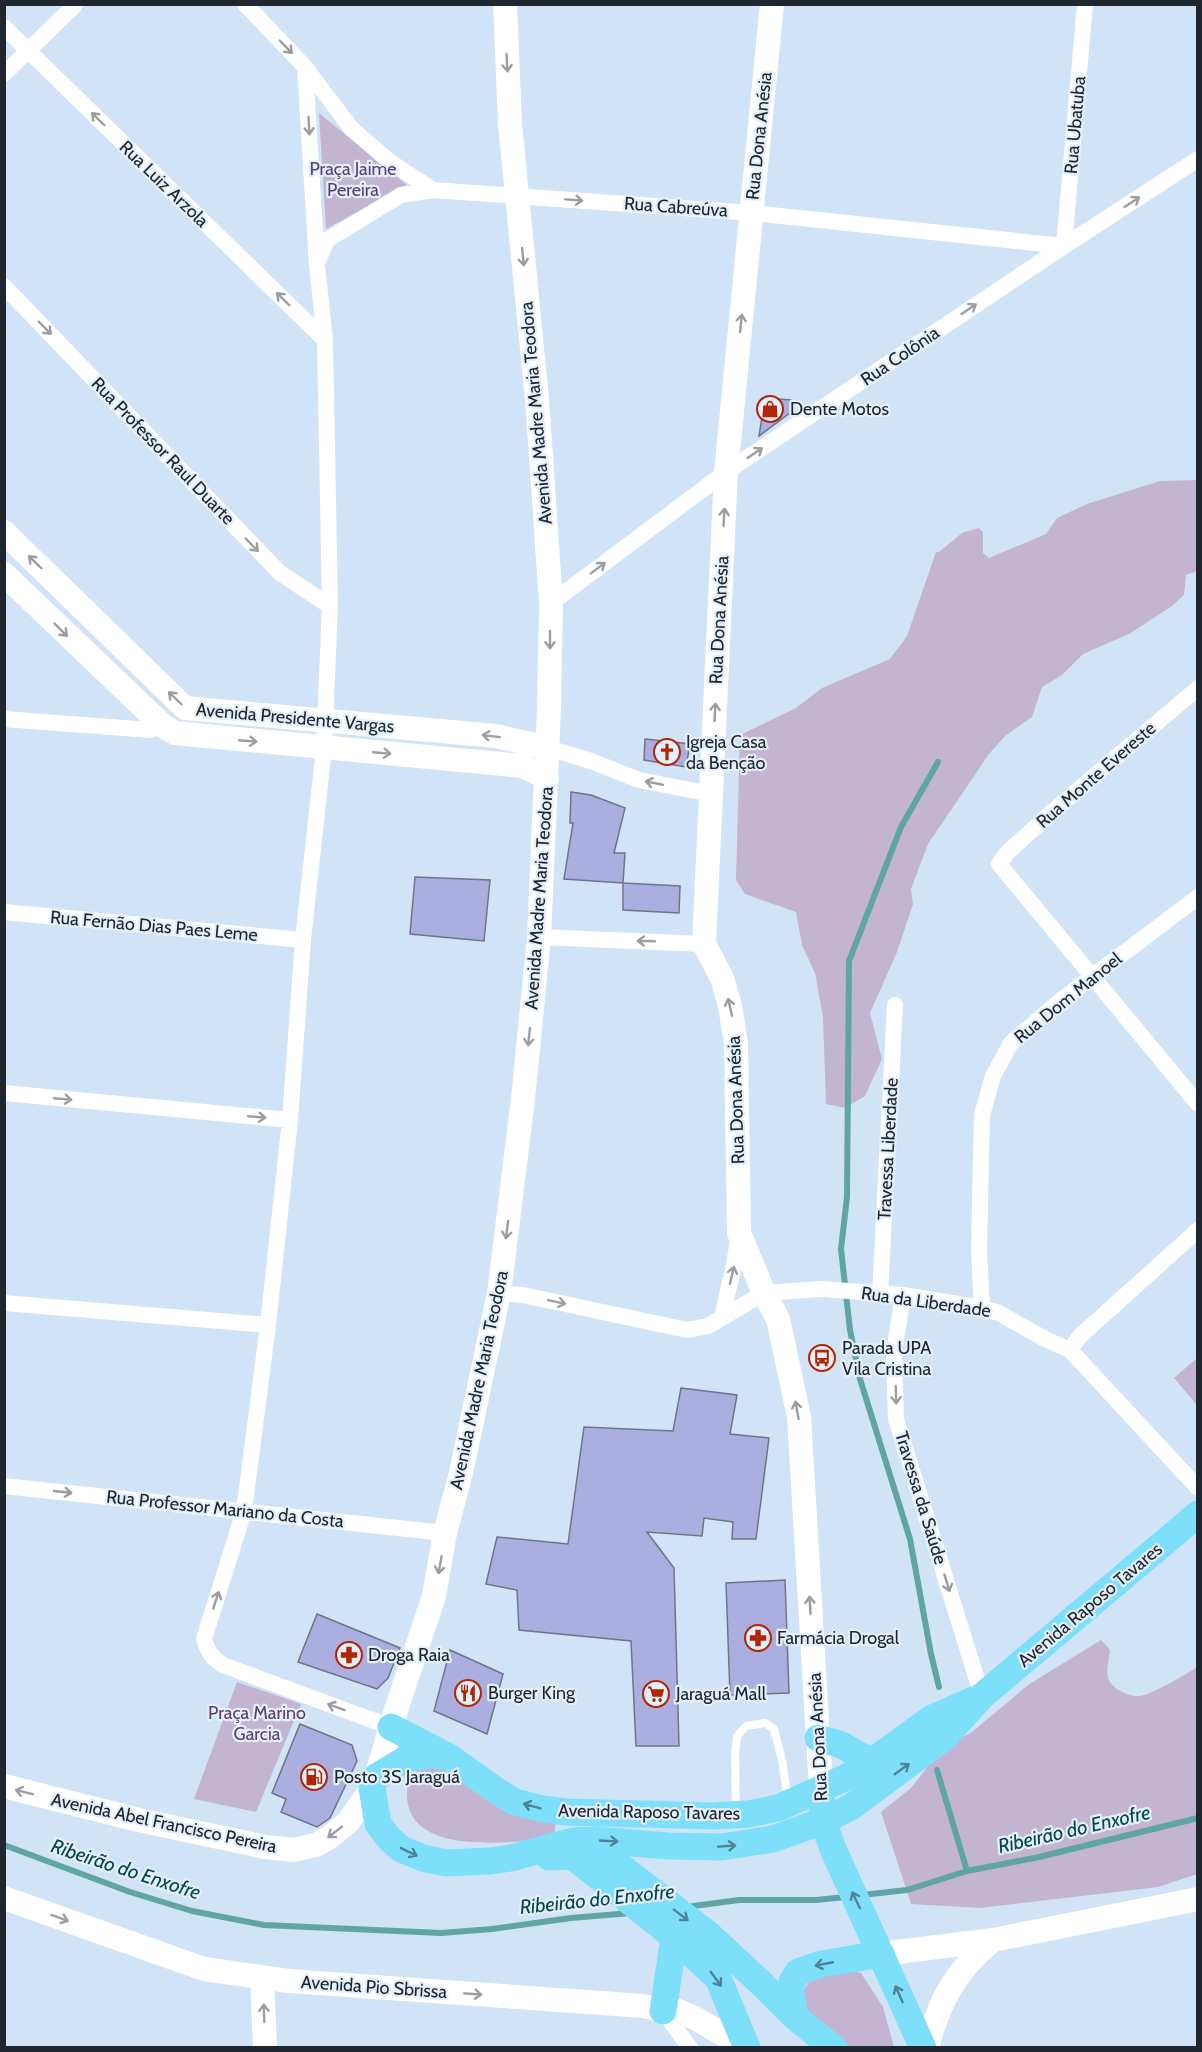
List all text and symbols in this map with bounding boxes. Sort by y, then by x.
one-way arrow [278,39,293,54]
one-way arrow [502,52,513,72]
street label: Rua Dona Anésia [741,71,777,201]
street label: Rua Ubatuba [1060,75,1090,175]
one-way arrow [91,112,106,127]
one-way arrow [303,115,314,135]
street label: Rua Luiz Arzola [115,136,213,232]
park label: Praça Jaime Pereira [309,158,397,201]
street label: Rua Cabreúva [623,192,729,222]
one-way arrow [564,195,584,206]
one-way arrow [1123,195,1140,207]
one-way arrow [517,247,528,267]
one-way arrow [275,292,290,307]
street label: Avenida Madre Maria Teodora [515,300,557,525]
one-way arrow [961,303,977,315]
one-way arrow [736,314,747,334]
one-way arrow [38,321,52,336]
street label: Rua Colônia [857,321,944,390]
street label: Rua Professor Raul Duarte [87,373,239,529]
shop icon: Dente Motos [755,394,785,424]
place label: Dente Motos [790,398,889,420]
one-way arrow [746,447,763,459]
one-way arrow [719,508,730,528]
one-way arrow [245,537,260,552]
one-way arrow [28,555,43,569]
street label: Rua Dona Anésia [705,555,733,685]
one-way arrow [589,561,605,574]
one-way arrow [54,622,68,637]
one-way arrow [544,630,556,650]
one-way arrow [167,690,182,705]
street label: Avenida Presidente Vargas [195,698,395,738]
one-way arrow [709,703,721,723]
street label: Rua Monte Evereste [1032,717,1160,833]
one-way arrow [481,730,501,741]
place label: Igreja Casa da Benção [686,731,767,774]
one-way arrow [238,736,258,747]
church icon: Igreja Casa da Benção [652,737,682,767]
one-way arrow [372,748,392,759]
one-way arrow [644,777,664,788]
street label: Avenida Madre Maria Teodora [520,785,558,1010]
street label: Rua Fernão Dias Paes Leme [49,906,259,946]
one-way arrow [636,936,656,947]
street label: Rua Dom Manoel [1010,947,1127,1048]
one-way arrow [723,998,735,1017]
one-way arrow [523,1026,534,1046]
street label: Rua Dona Anésia [723,1035,749,1165]
street label: Travessa Liberdade [873,1077,903,1221]
one-way arrow [52,1094,72,1105]
one-way arrow [246,1112,266,1123]
one-way arrow [501,1220,512,1240]
one-way arrow [727,1266,738,1285]
street label: Avenida Madre Maria Teodora [445,1268,513,1492]
street label: Rua da Liberdade [860,1282,992,1322]
one-way arrow [547,1297,566,1309]
place label: Parada UPA Vila Cristina [842,1337,931,1380]
bus stop icon: Parada UPA Vila Cristina [807,1343,837,1373]
one-way arrow [890,1385,901,1405]
one-way arrow [791,1401,802,1421]
street label: Travessa da Saúde [890,1429,952,1567]
street label: Rua Professor Mariano da Costa [105,1486,345,1532]
one-way arrow [52,1487,72,1498]
street label: Avenida Raposo Tavares [1013,1538,1167,1672]
one-way arrow [434,1555,445,1575]
one-way arrow [942,1573,953,1592]
one-way arrow [211,1591,222,1610]
one-way arrow [805,1595,816,1615]
pharmacy icon: Farmácia Drogal [743,1623,773,1653]
place label: Farmácia Drogal [777,1627,900,1649]
pharmacy icon: Droga Raia [334,1640,364,1670]
place label: Droga Raia [368,1644,450,1666]
street label: Rua Dona Anésia [804,1672,832,1802]
restaurant icon: Burger King [453,1678,483,1708]
supermarket icon: Jaraguá Mall [641,1679,671,1709]
place label: Burger King [488,1682,576,1704]
place label: Jaraguá Mall [675,1683,767,1705]
one-way arrow [327,1701,346,1712]
park label: Praça Marino Garcia [208,1702,306,1745]
fuel station icon: Posto 3S Jaraguá [299,1762,329,1792]
one-way arrow [894,1763,910,1775]
place label: Posto 3S Jaraguá [334,1766,460,1788]
one-way arrow [15,1786,34,1797]
street label: Avenida Abel Francisco Pereira [49,1788,279,1858]
street label: Avenida Raposo Tavares [558,1799,740,1825]
one-way arrow [523,1800,542,1812]
water label: Ribeirão do Enxofre [996,1800,1152,1858]
one-way arrow [327,1826,343,1839]
water label: Ribeirão do Enxofre [48,1834,204,1904]
one-way arrow [599,1835,619,1846]
one-way arrow [716,1841,736,1852]
one-way arrow [400,1847,418,1859]
water label: Ribeirão do Enxofre [518,1879,676,1919]
one-way arrow [849,1892,861,1910]
one-way arrow [673,1908,689,1921]
one-way arrow [50,1913,68,1924]
one-way arrow [815,1959,834,1970]
street label: Avenida Pio Sbrissa [300,1971,448,2003]
one-way arrow [709,1971,722,1987]
one-way arrow [893,1986,905,2004]
one-way arrow [463,1989,483,2000]
one-way arrow [258,2003,269,2023]

